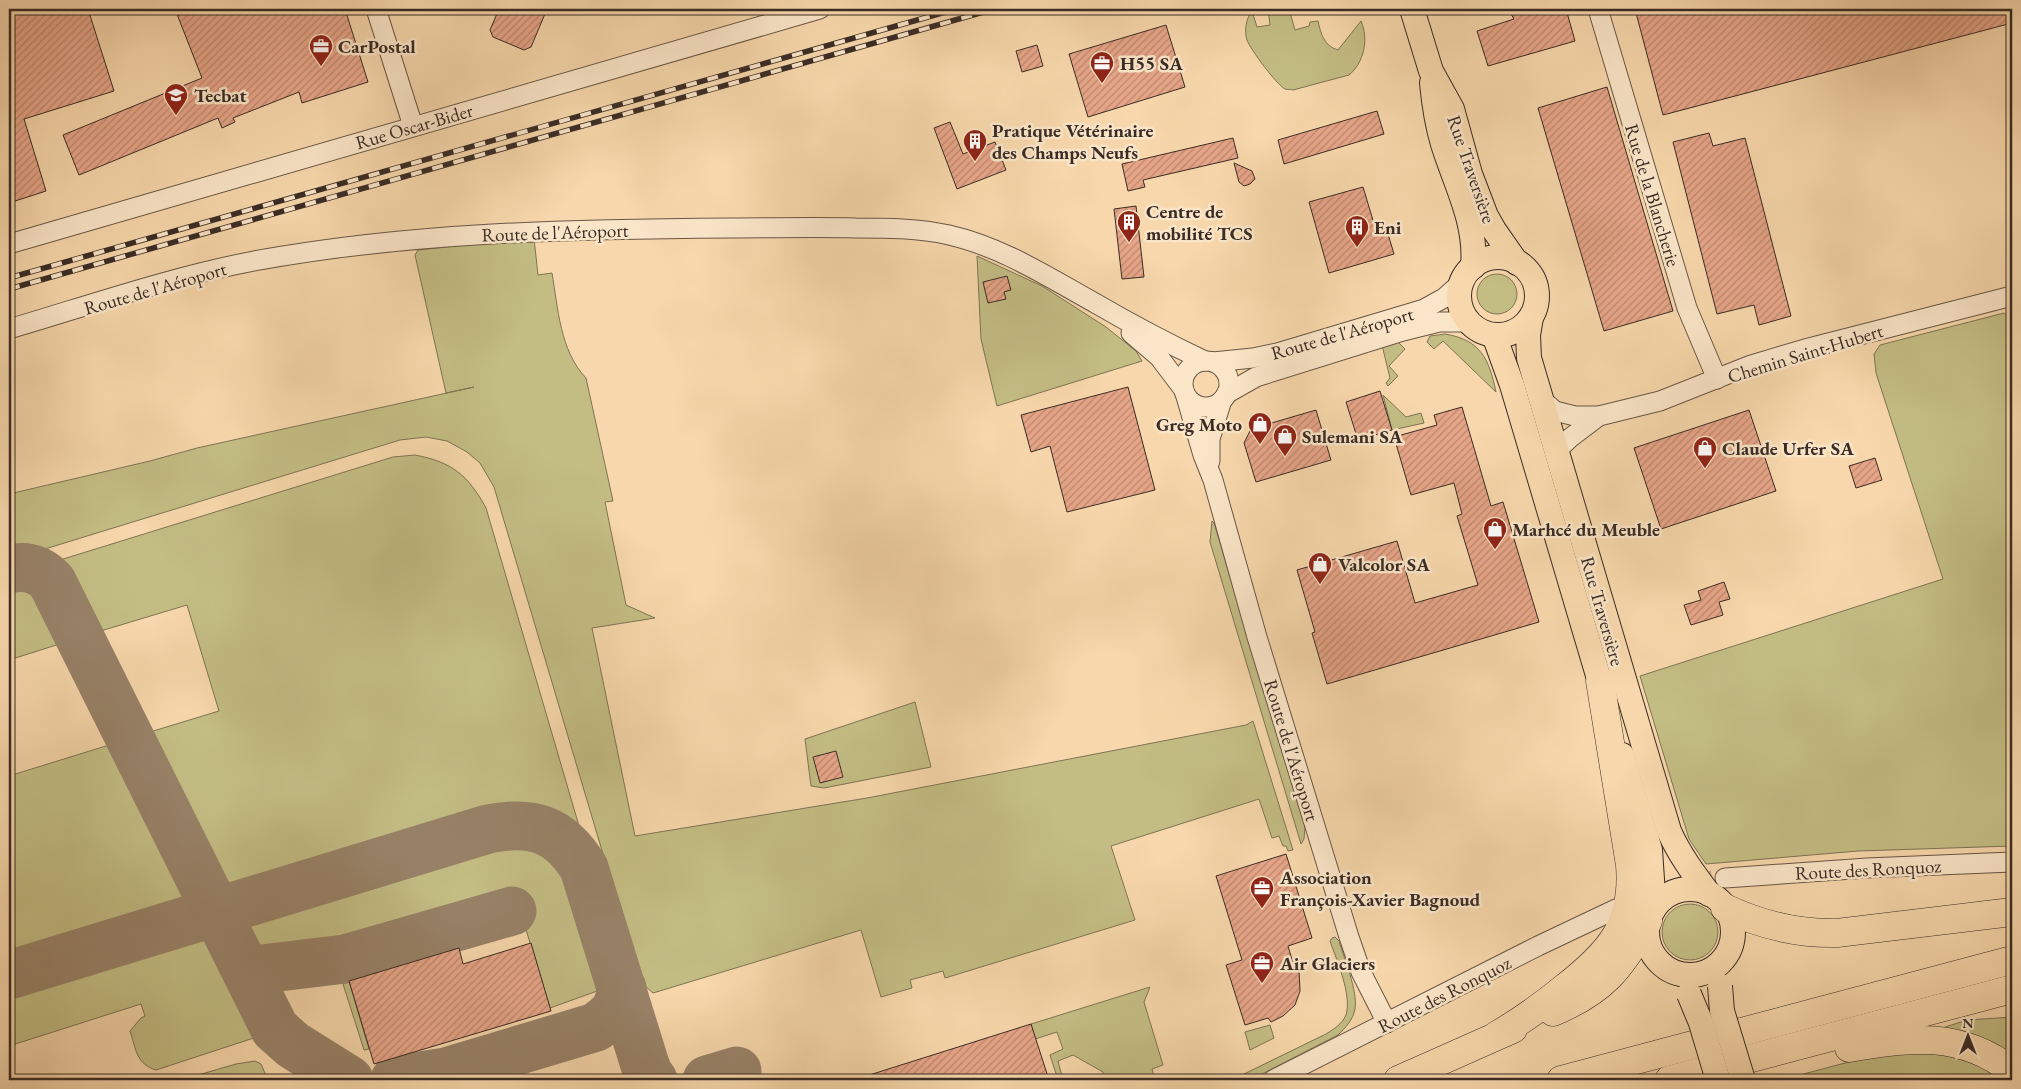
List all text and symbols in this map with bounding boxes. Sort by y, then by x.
office icon: CarPostal [308,33,334,67]
place label: CarPostal [338,34,416,59]
office icon: H55 SA [1089,50,1115,84]
place label: H55 SA [1120,51,1183,76]
school or university icon: Tecbat [163,82,189,116]
place label: Tecbat [194,83,247,108]
street label: Rue Oscar-Bider [352,98,476,155]
street label: Rue Traversière [1441,112,1502,227]
place label: Pratique Vétérinaire des Champs Neufs [992,118,1153,165]
street label: Rue de la Blancherie [1619,121,1686,270]
building icon: Pratique Vétérinaire des Champs Neufs [962,128,988,162]
place label: Centre de mobilité TCS [1146,199,1253,246]
building icon: Centre de mobilité TCS [1116,209,1142,243]
building icon: Eni [1344,214,1370,248]
place label: Eni [1374,215,1402,240]
street label: Route de l'Aéroport [481,217,629,248]
street label: Route de l'Aéroport [81,256,229,321]
street label: Route de l'Aéroport [1268,301,1416,366]
street label: Chemin Saint-Hubert [1724,318,1886,389]
shop icon: Greg Moto [1247,411,1273,445]
place label: Greg Moto [1156,412,1242,437]
shop icon: Sulemani SA [1272,423,1298,457]
place label: Sulemani SA [1302,424,1403,449]
shop icon: Claude Urfer SA [1692,435,1718,469]
place label: Claude Urfer SA [1722,436,1854,461]
shop icon: Marhcé du Meuble [1482,516,1508,550]
place label: Marhcé du Meuble [1512,517,1660,542]
shop icon: Valcolor SA [1307,551,1333,585]
place label: Valcolor SA [1338,552,1430,577]
street label: Rue Traversière [1575,554,1630,669]
street label: Route de l'Aéroport [1258,676,1325,824]
street label: Route des Ronquoz [1794,853,1943,886]
place label: Association François-Xavier Bagnoud [1279,865,1481,912]
office icon: Association François-Xavier Bagnoud [1249,875,1275,909]
office icon: Air Glaciers [1249,950,1275,984]
street label: Route des Ronquoz [1373,950,1516,1039]
place label: Air Glaciers [1279,951,1375,976]
north arrow [1944,1012,1994,1062]
text: N [1962,1014,1974,1032]

